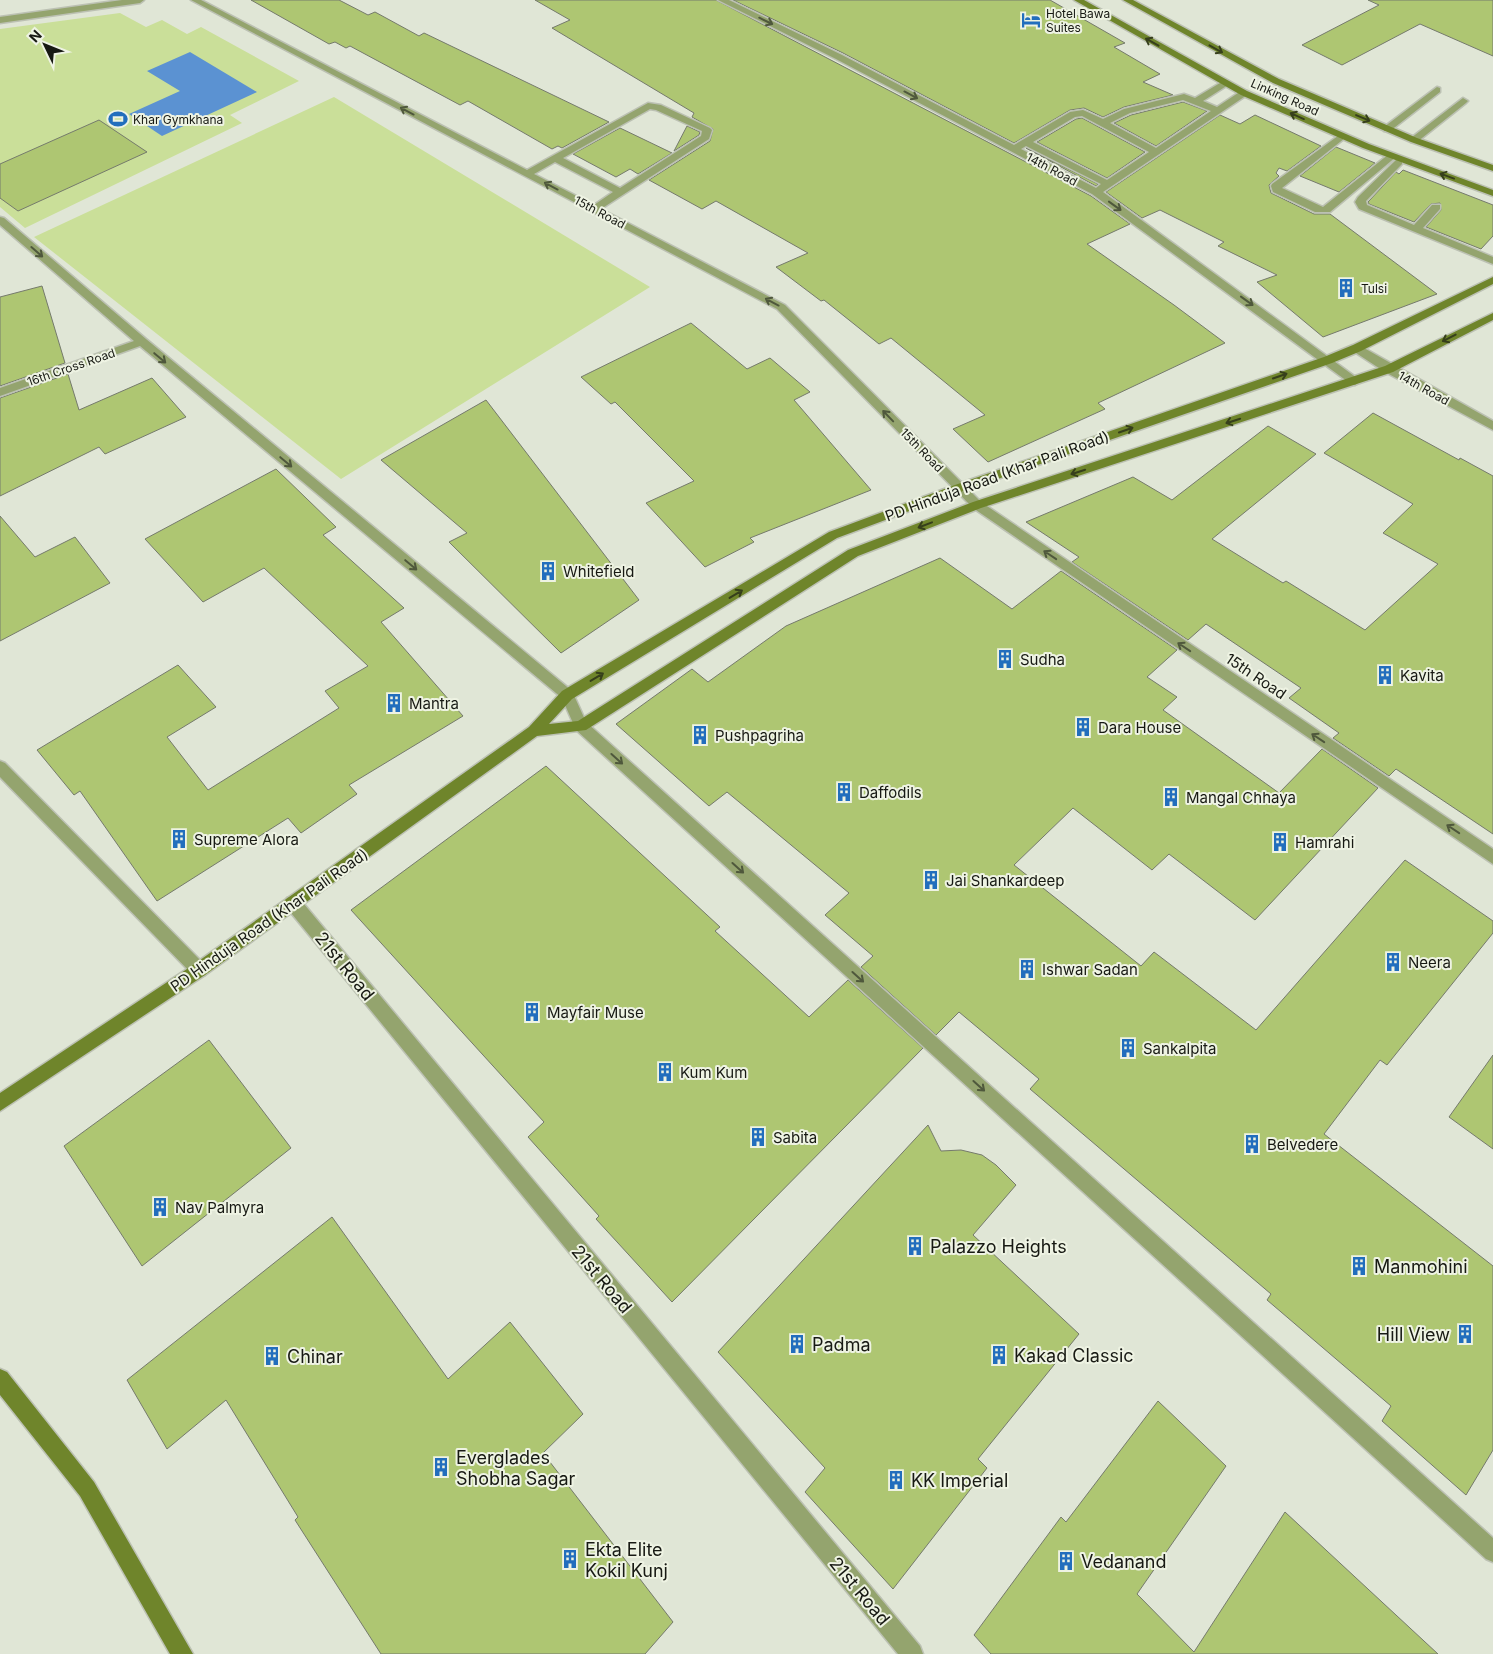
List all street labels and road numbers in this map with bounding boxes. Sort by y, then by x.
street label: Linking Road [1249,75,1321,119]
street label: 14th Road [1024,149,1080,189]
street label: 15th Road [572,192,628,232]
street label: 16th Cross Road [25,345,117,389]
street label: 14th Road [1396,368,1452,408]
street label: 15th Road [897,425,947,475]
street label: PD Hinduja Road (Khar Pali Road) [882,427,1112,525]
street label: 15th Road [1222,649,1290,703]
street label: PD Hinduja Road (Khar Pali Road) [167,844,371,996]
street label: 21st Road [311,927,379,1005]
street label: 21st Road [568,1241,636,1317]
street label: 21st Road [826,1553,894,1629]

